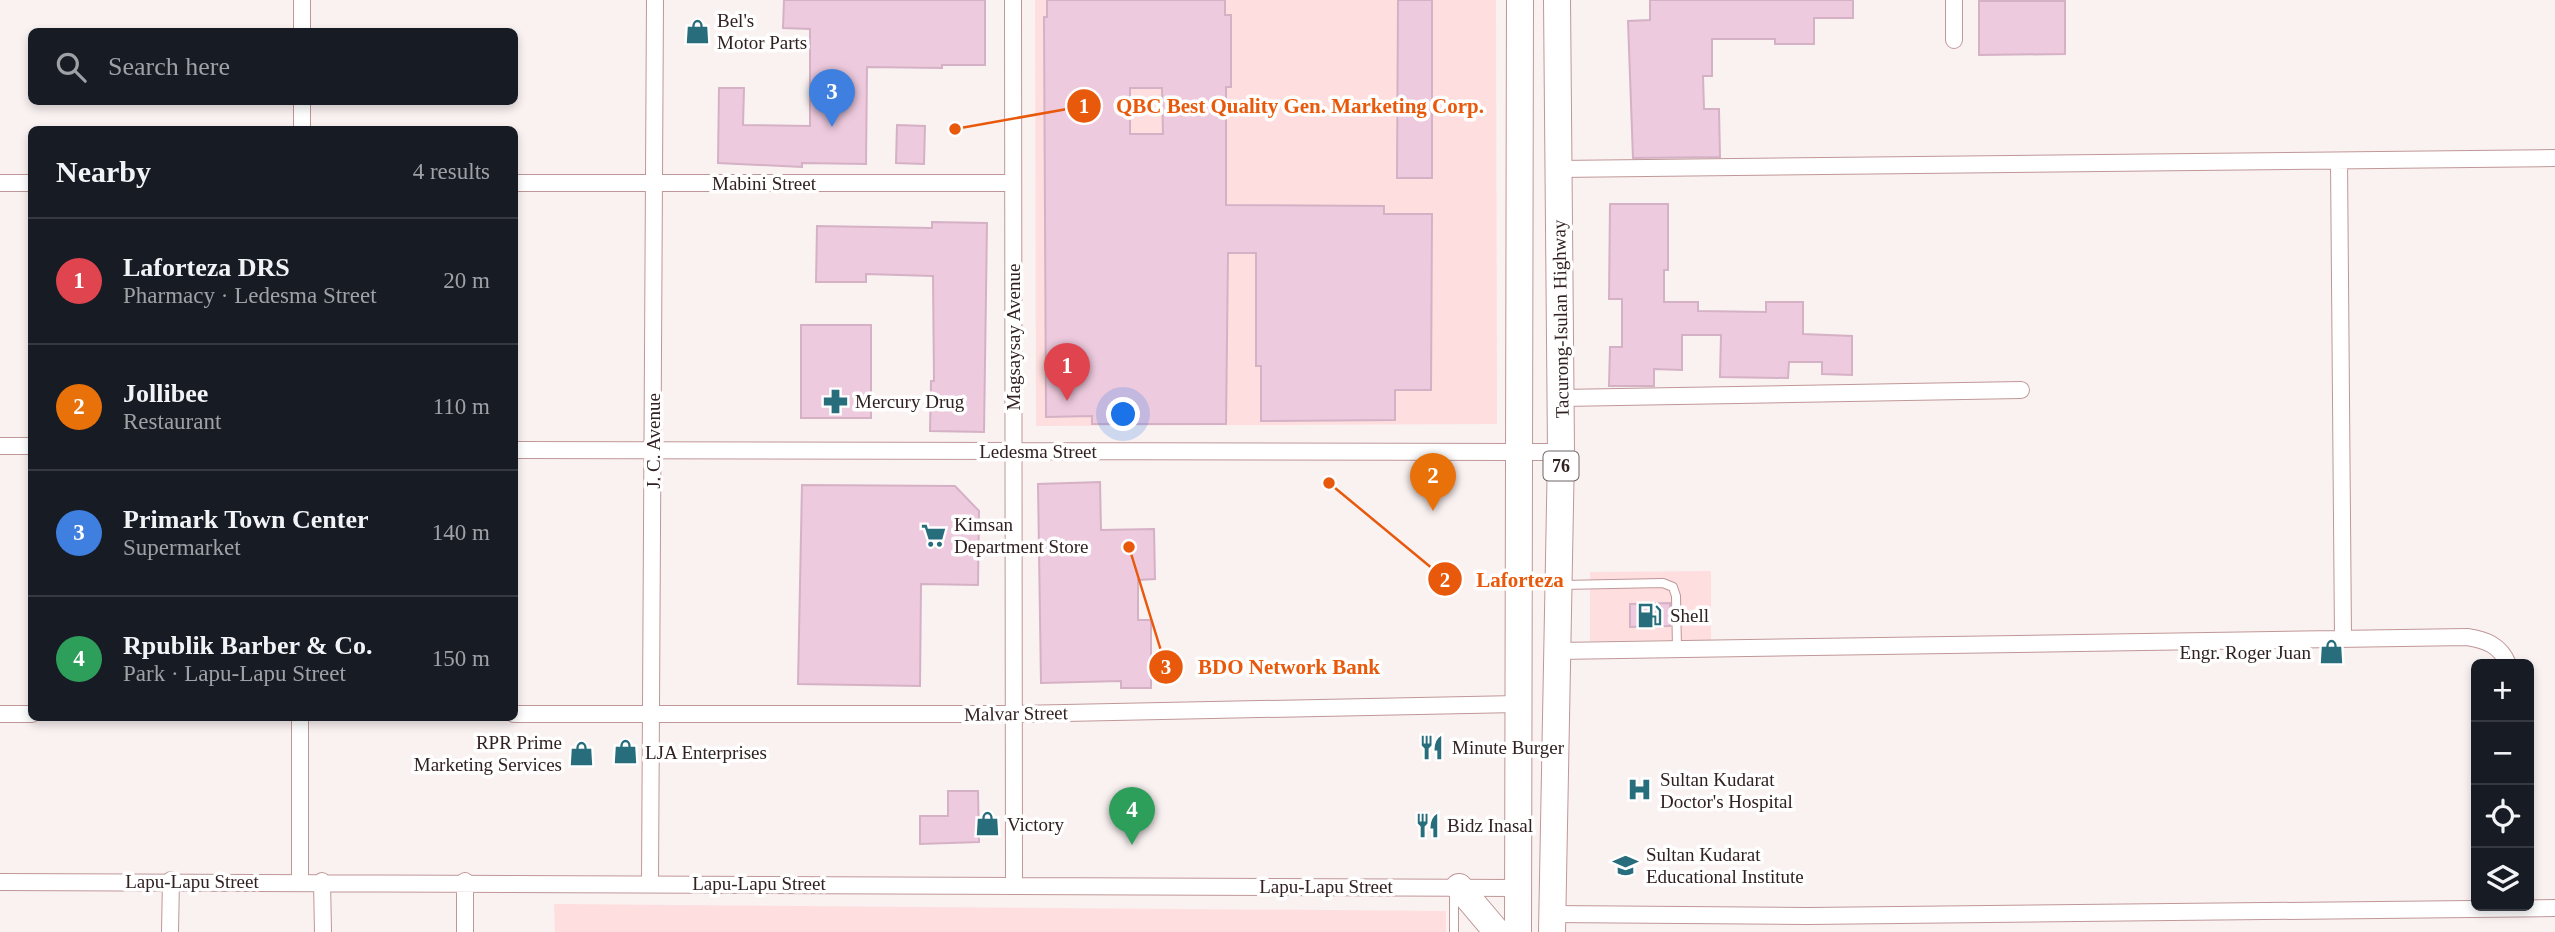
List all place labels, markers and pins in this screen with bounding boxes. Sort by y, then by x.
place label: Bel's Motor Parts [717,10,807,53]
shop icon: Bel's Motor Parts [683,17,711,45]
pin: 3 [809,69,855,127]
callout: QBC Best Quality Gen. Marketing Corp. [1067,85,1498,127]
pin: 1 [1044,343,1090,401]
pharmacy icon: Mercury Drug [821,387,849,415]
place label: Mercury Drug [855,391,965,412]
pin: 2 [1410,453,1456,511]
place label: Kimsan Department Store [954,514,1089,557]
supermarket icon: Kimsan Department Store [920,521,948,549]
callout: Laforteza [1428,558,1578,600]
fuel station icon: Shell [1636,601,1664,629]
place label: Shell [1670,605,1709,626]
shop icon: Engr. Roger Juan [2317,638,2345,666]
place label: Engr. Roger Juan [2180,642,2311,663]
callout: BDO Network Bank [1149,646,1394,688]
place label: RPR Prime Marketing Services [414,732,562,775]
restaurant icon: Minute Burger [1418,733,1446,761]
place label: Minute Burger [1452,737,1565,758]
shop icon: LJA Enterprises [611,738,639,766]
shop icon: RPR Prime Marketing Services [568,739,596,767]
place label: LJA Enterprises [645,742,767,763]
place label: Sultan Kudarat Doctor's Hospital [1660,769,1793,812]
hospital icon: Sultan Kudarat Doctor's Hospital [1626,776,1654,804]
pin: 4 [1109,787,1155,845]
shop icon: Victory [973,810,1001,838]
restaurant icon: Bidz Inasal [1413,811,1441,839]
place label: Victory [1007,814,1064,835]
place label: Bidz Inasal [1447,815,1533,836]
place label: Sultan Kudarat Educational Institute [1646,844,1804,887]
school or university icon: Sultan Kudarat Educational Institute [1612,851,1640,879]

